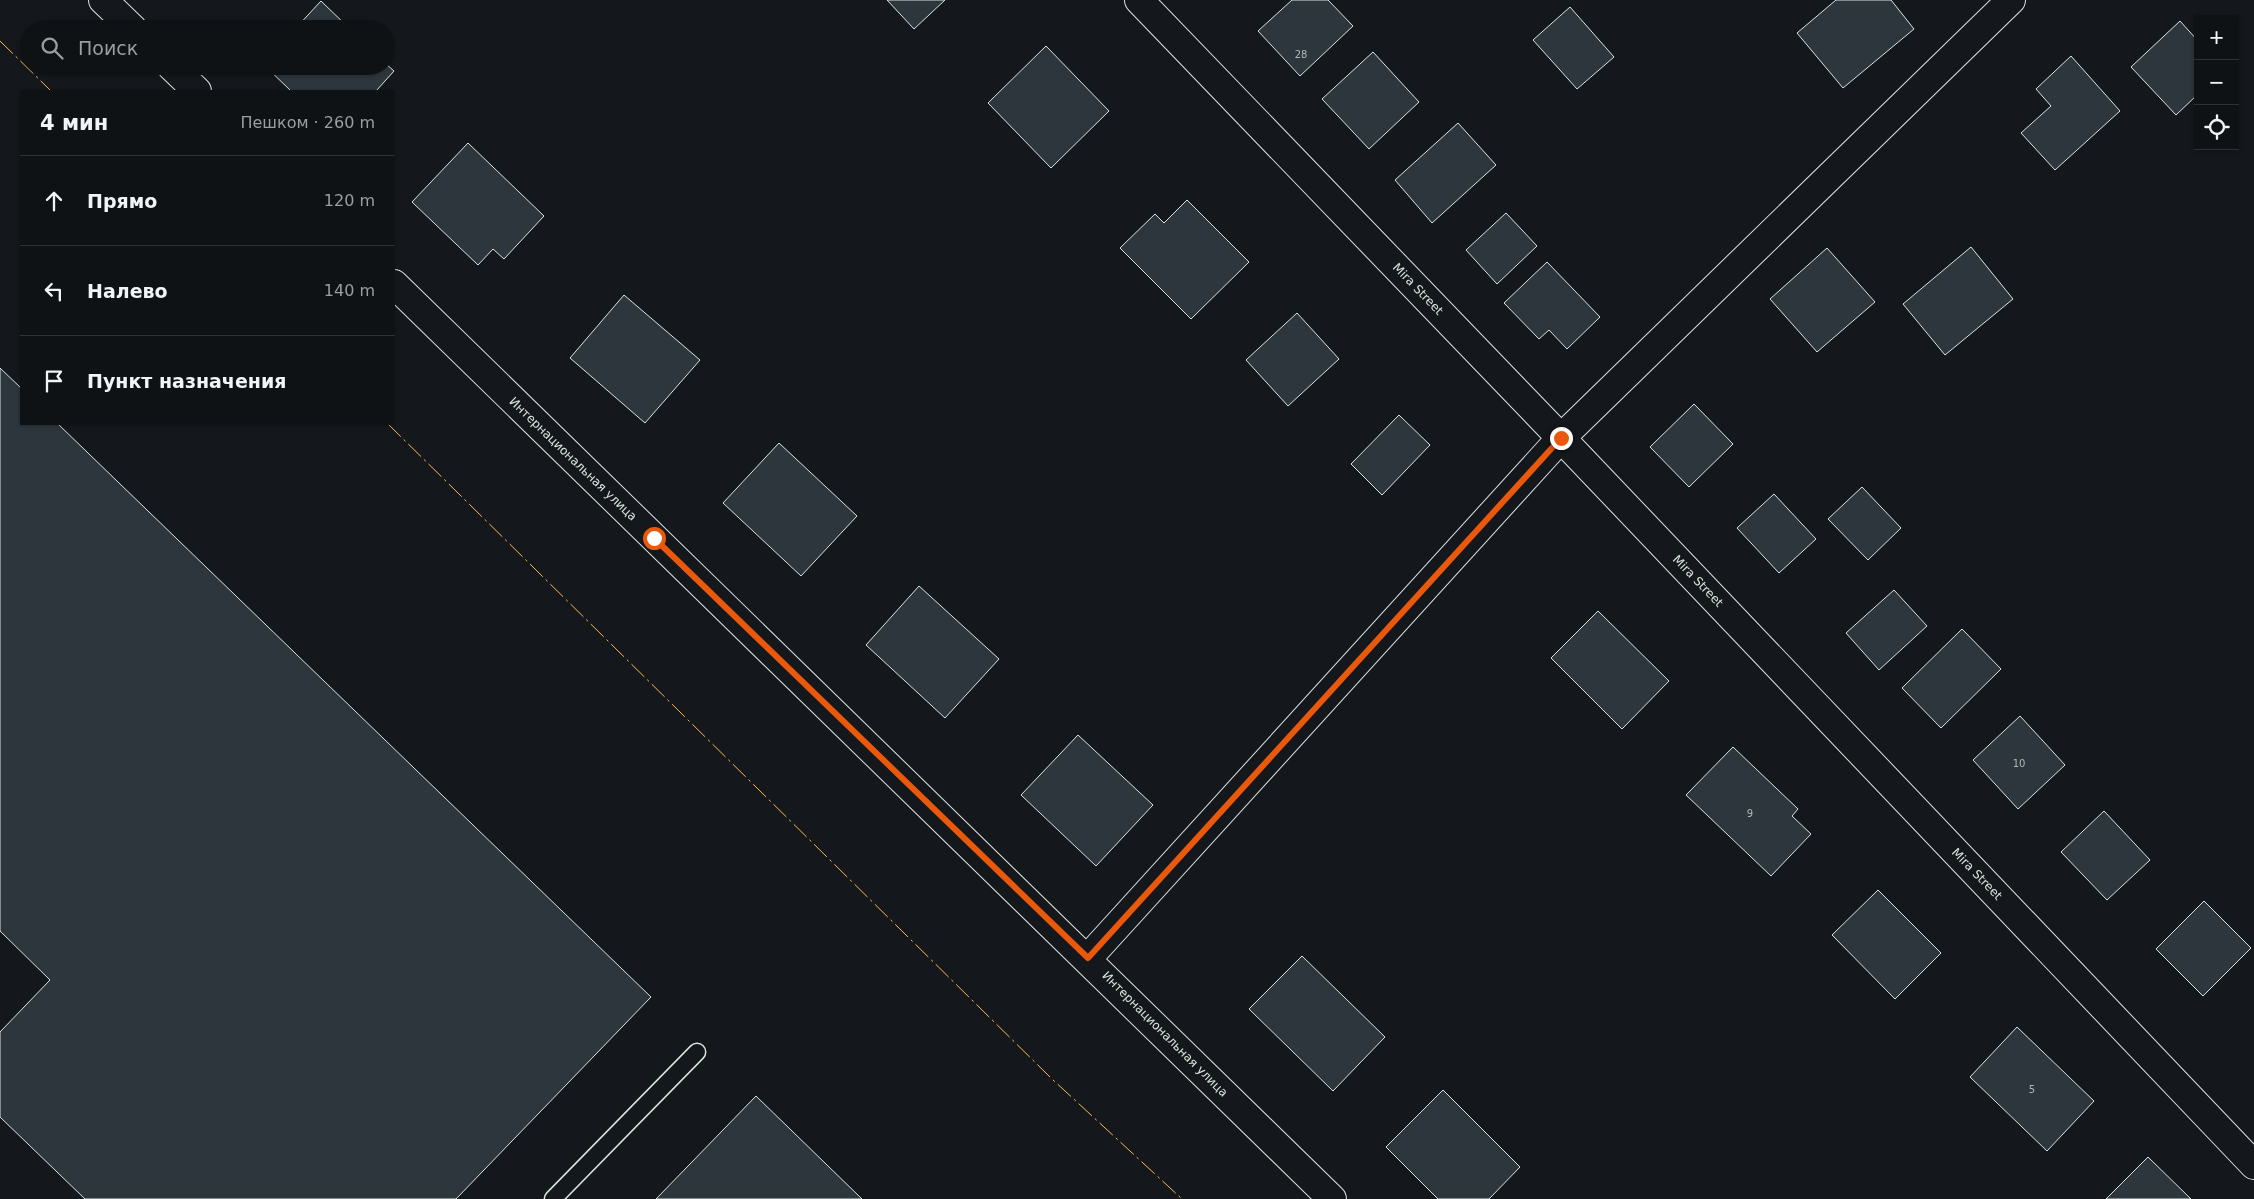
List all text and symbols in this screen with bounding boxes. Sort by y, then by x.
map controls [2194,15,2239,150]
button: + [2194,15,2239,60]
search box [20,20,395,75]
icon: search [38,34,66,62]
text: Поиск [78,37,138,59]
house number: 28 [1295,49,1307,60]
button: − [2194,60,2239,105]
button: locate [2194,105,2239,150]
text: 4 мин [40,111,108,135]
text: Пешком · 260 m [240,113,375,132]
icon: ahead [40,187,68,215]
text: Прямо [87,190,157,212]
text: 120 m [324,191,375,210]
street label: Mira Street [1390,260,1446,318]
icon: left [40,277,68,305]
text: Налево [87,280,168,302]
text: 140 m [324,281,375,300]
icon: arrive [40,367,68,395]
text: Пункт назначения [87,370,286,392]
street label: Интернациональная улица [506,394,640,524]
route end [1550,427,1573,450]
route start [643,527,666,550]
street label: Mira Street [1670,552,1726,610]
house number: 10 [2013,758,2025,769]
house number: 9 [1747,808,1753,819]
street label: Mira Street [1949,845,2005,903]
street label: Интернациональная улица [1099,968,1231,1100]
house number: 5 [2029,1084,2035,1095]

